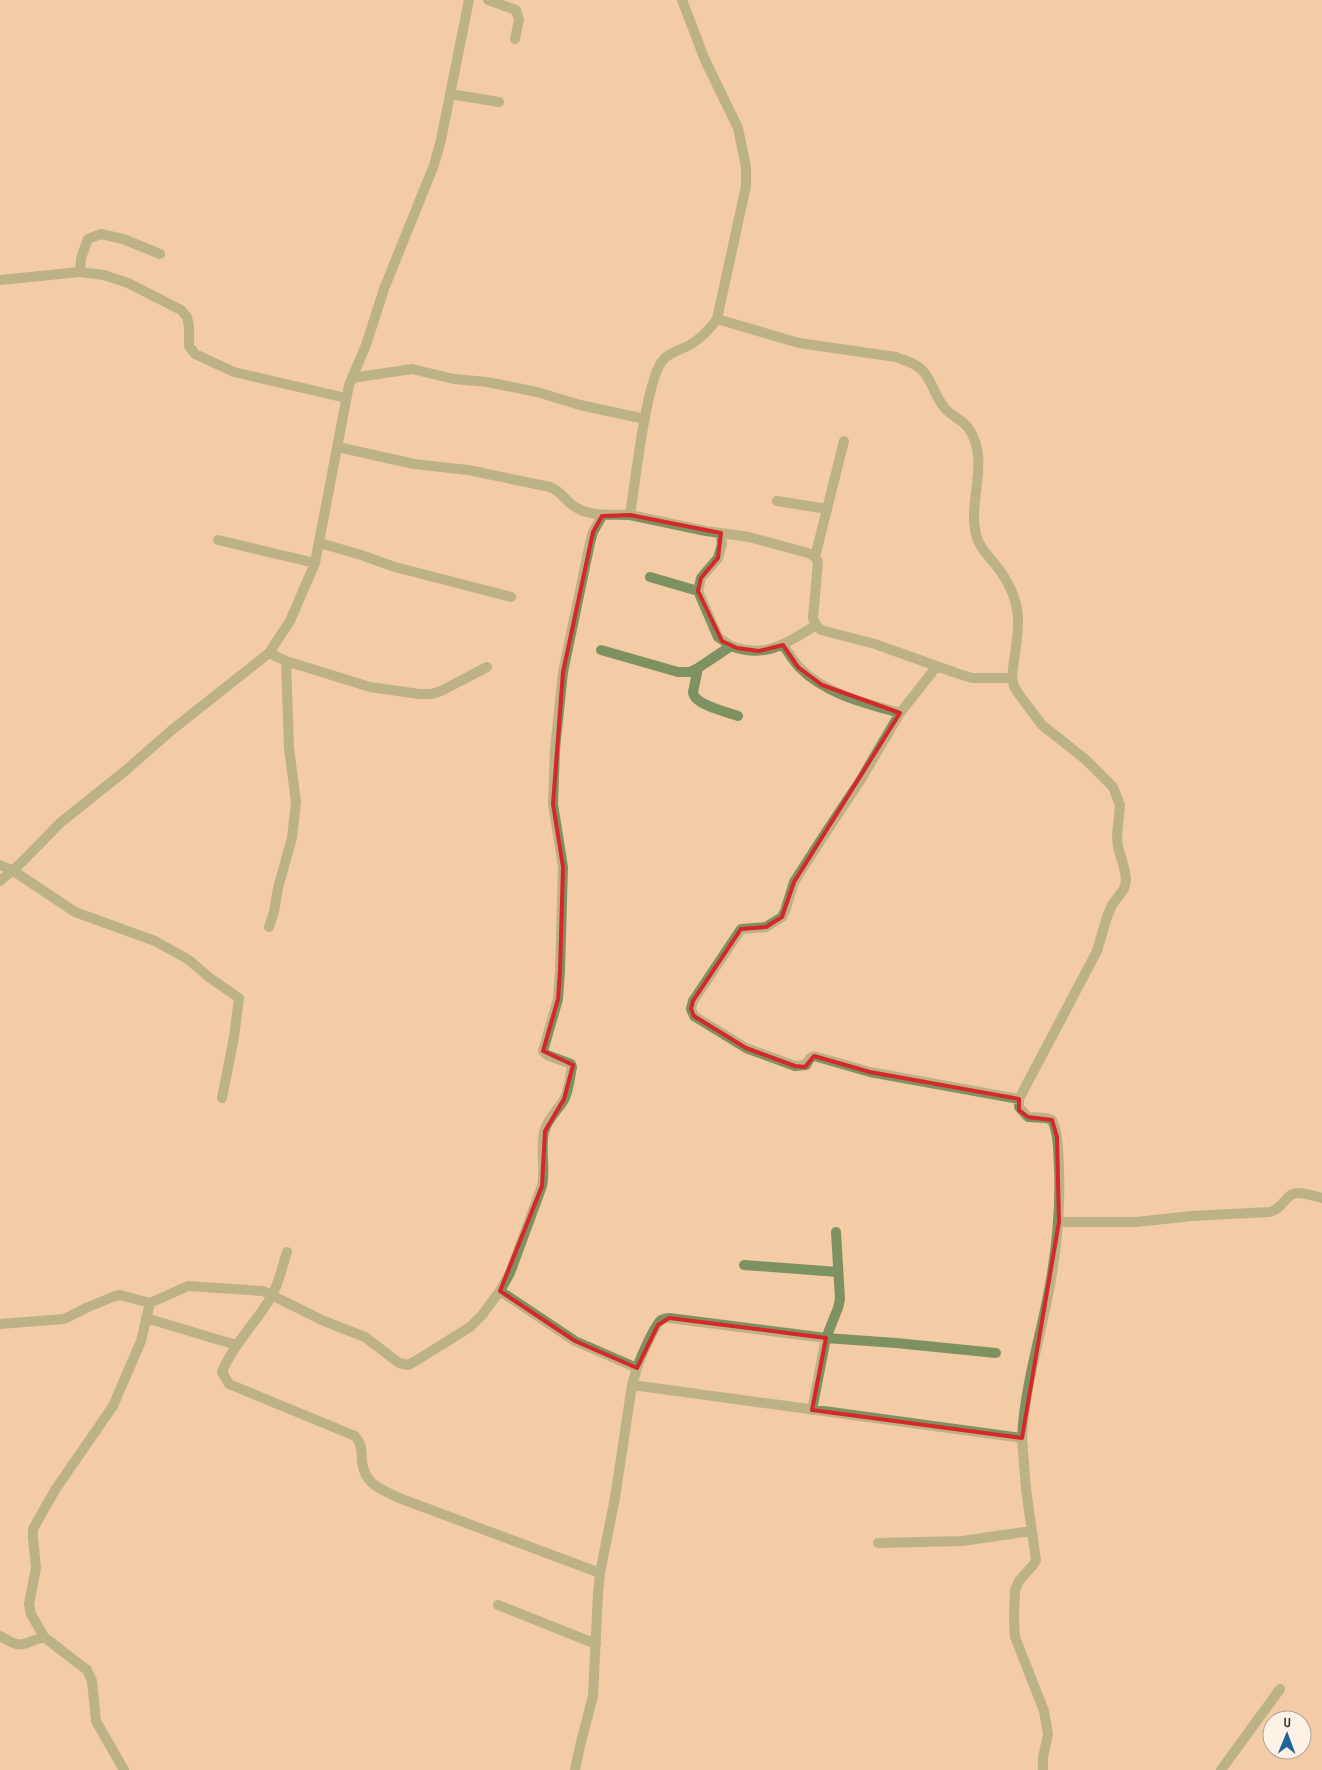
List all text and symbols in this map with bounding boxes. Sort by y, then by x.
north arrow [1262,1710,1312,1760]
text: U [1283,1714,1291,1731]

